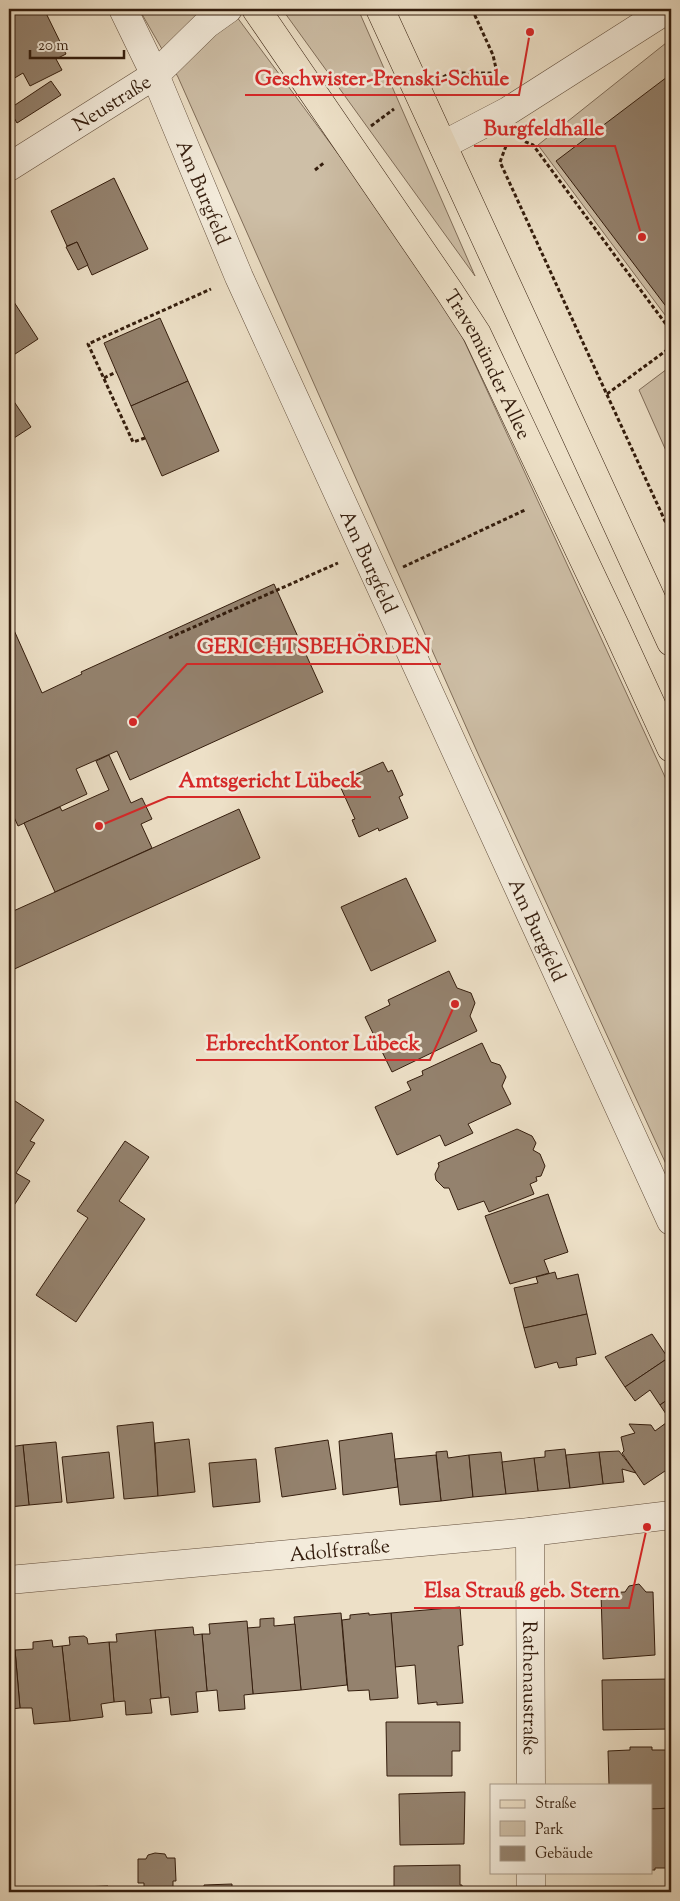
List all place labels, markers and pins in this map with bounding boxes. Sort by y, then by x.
callout: Geschwister-Prenski-Schule [245,59,519,95]
callout: Burgfeldhalle [474,110,615,146]
callout: GERICHTSBEHÖRDEN [187,628,441,664]
callout: Amtsgericht Lübeck [168,761,371,797]
callout: ErbrechtKontor Lübeck [196,1024,430,1060]
callout: Elsa Strauß geb. Stern [414,1572,629,1608]

